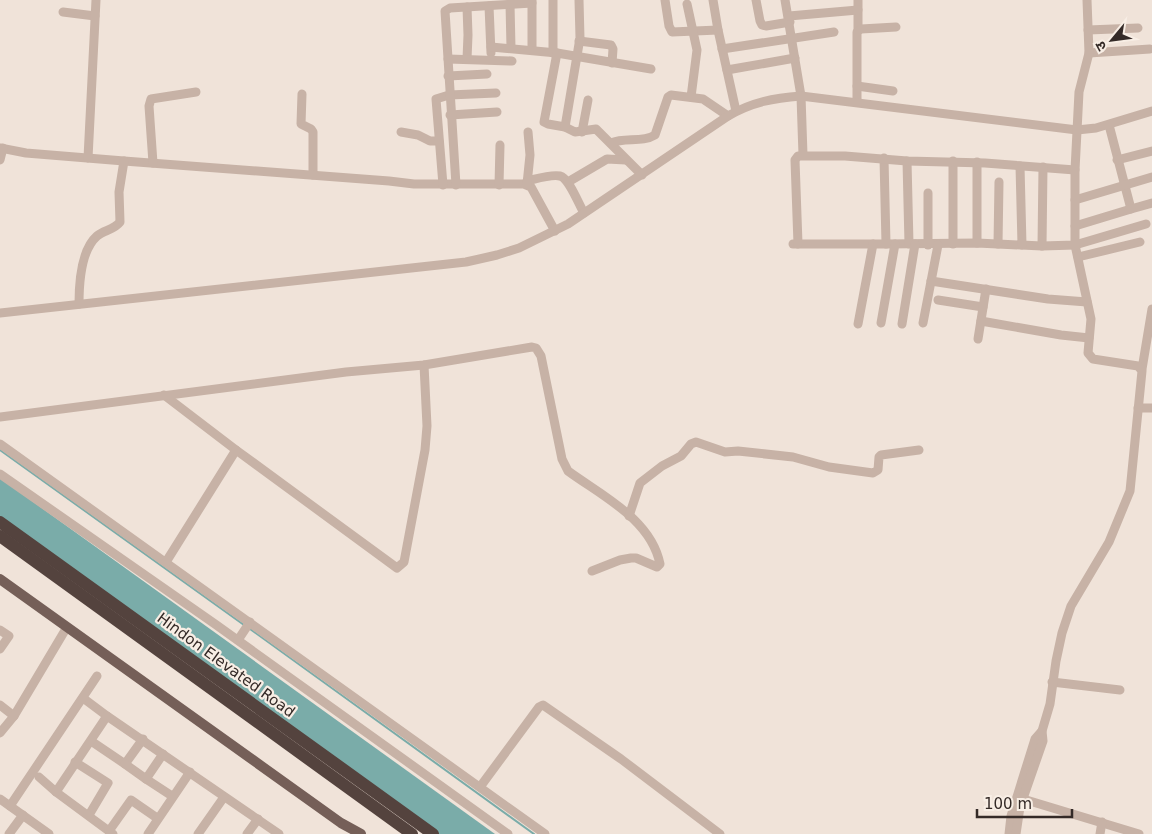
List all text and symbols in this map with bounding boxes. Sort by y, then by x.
north arrow [1087,15,1137,65]
text: उ [1091,38,1110,54]
street label: Hindon Elevated Road [154,609,298,721]
scale bar [977,786,1072,818]
text: 100 m [984,795,1032,813]

